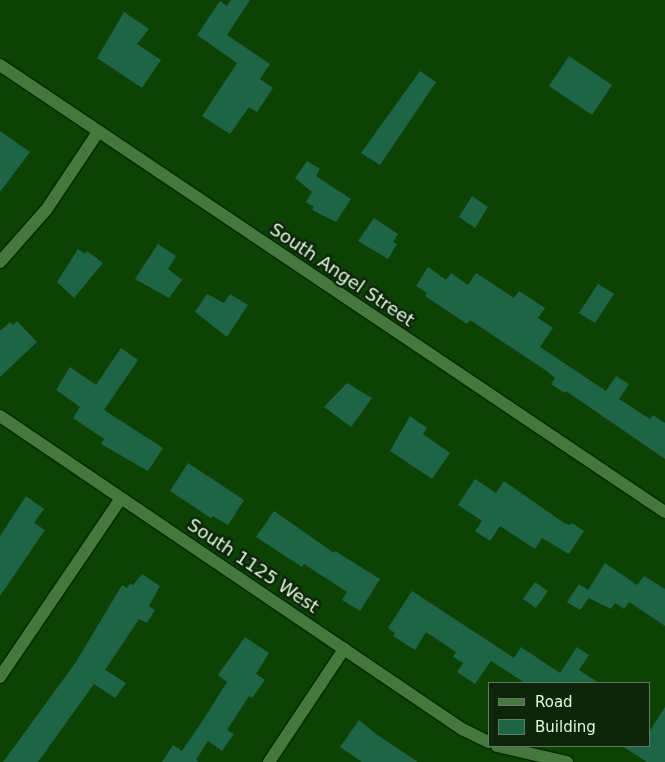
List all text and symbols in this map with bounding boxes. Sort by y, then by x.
street label: South Angel Street [266,219,418,331]
street label: South 1125 West [183,514,323,618]
legend [488,682,650,747]
text: Road [535,693,573,711]
text: Building [535,718,596,736]

